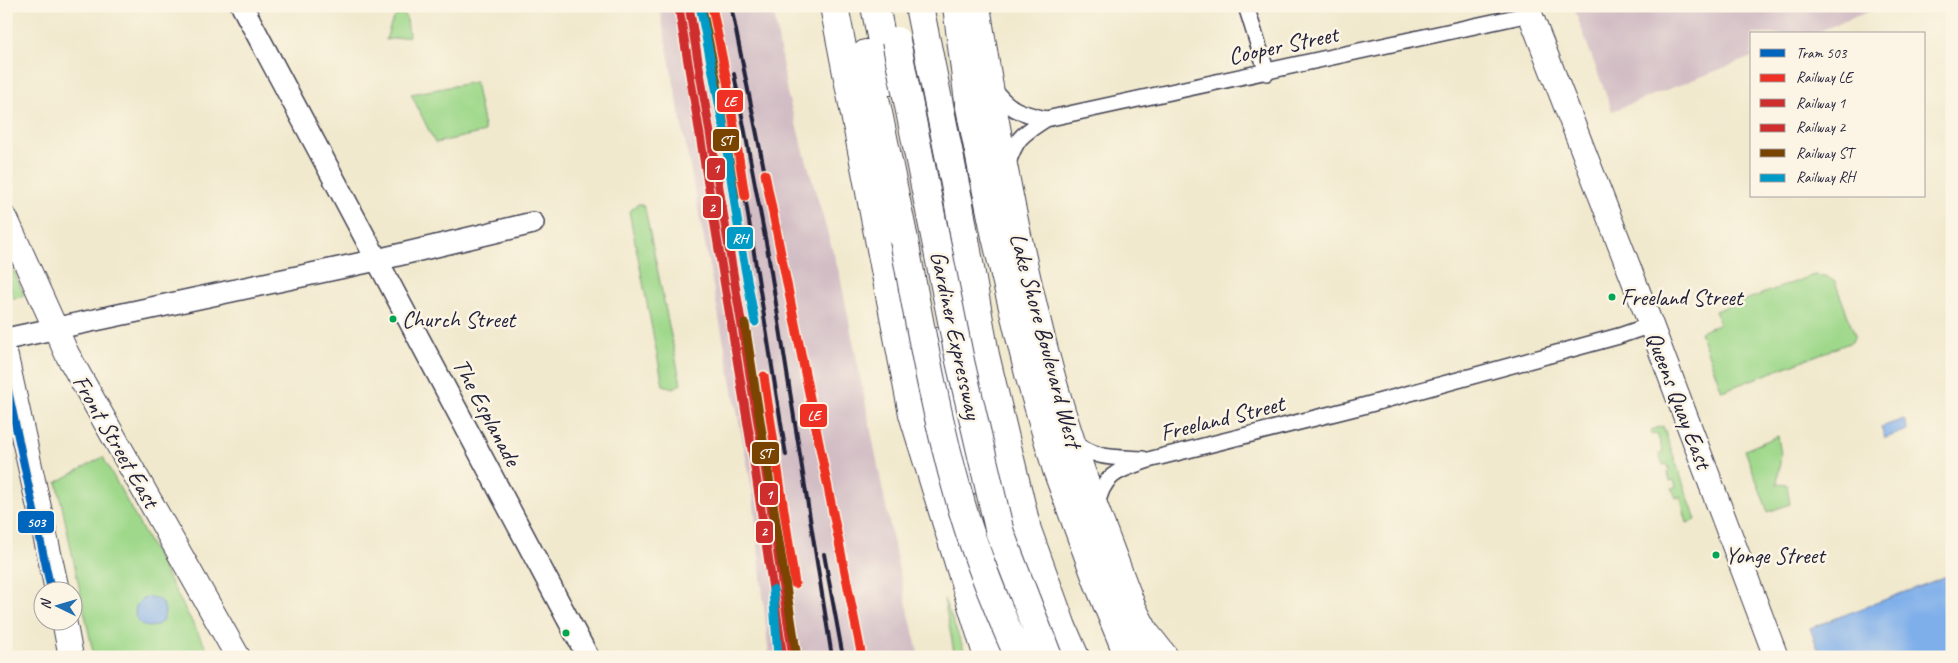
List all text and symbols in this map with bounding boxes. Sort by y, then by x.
street label: Cooper Street [1225,18,1343,71]
legend [1750,32,1926,198]
text: Tram 503 [1796,44,1848,63]
text: Railway LE [1796,68,1855,87]
line badge: LE [716,89,744,113]
text: LE [723,93,739,110]
text: Railway 1 [1796,94,1846,113]
text: Railway 2 [1796,118,1846,137]
line badge: ST [712,128,740,152]
text: ST [719,132,736,149]
text: Railway ST [1796,144,1857,163]
line badge: 1 [706,157,726,181]
text: 1 [713,160,721,177]
text: Railway RH [1796,168,1858,187]
line badge: 2 [702,195,722,219]
text: 2 [709,199,717,216]
line badge: RH [726,226,754,250]
text: RH [732,230,751,247]
street label: Lake Shore Boulevard West [1003,230,1090,453]
street label: Gardiner Expressway [924,248,989,423]
place label: Freeland Street [1621,283,1745,312]
marker: Freeland Street [1607,292,1617,302]
place label: Church Street [402,305,517,334]
marker: Church Street [388,314,398,324]
street label: Queens Quay East [1639,327,1720,475]
street label: The Esplanade [446,353,529,473]
street label: Front Street East [66,369,167,515]
street label: Freeland Street [1157,388,1289,448]
line badge: LE [799,403,828,428]
text: LE [807,407,823,424]
line badge: ST [751,441,780,465]
text: ST [758,445,775,462]
line badge: 1 [759,482,779,506]
text: 1 [766,486,774,503]
line badge: 503 [17,510,55,534]
text: 503 [27,514,47,531]
line badge: 2 [755,520,774,544]
text: 2 [761,523,769,540]
place label: Yonge Street [1725,541,1827,570]
marker: Yonge Street [1711,550,1721,560]
north arrow [32,580,82,630]
text: N [37,598,55,610]
unlabelled marker [561,628,571,638]

